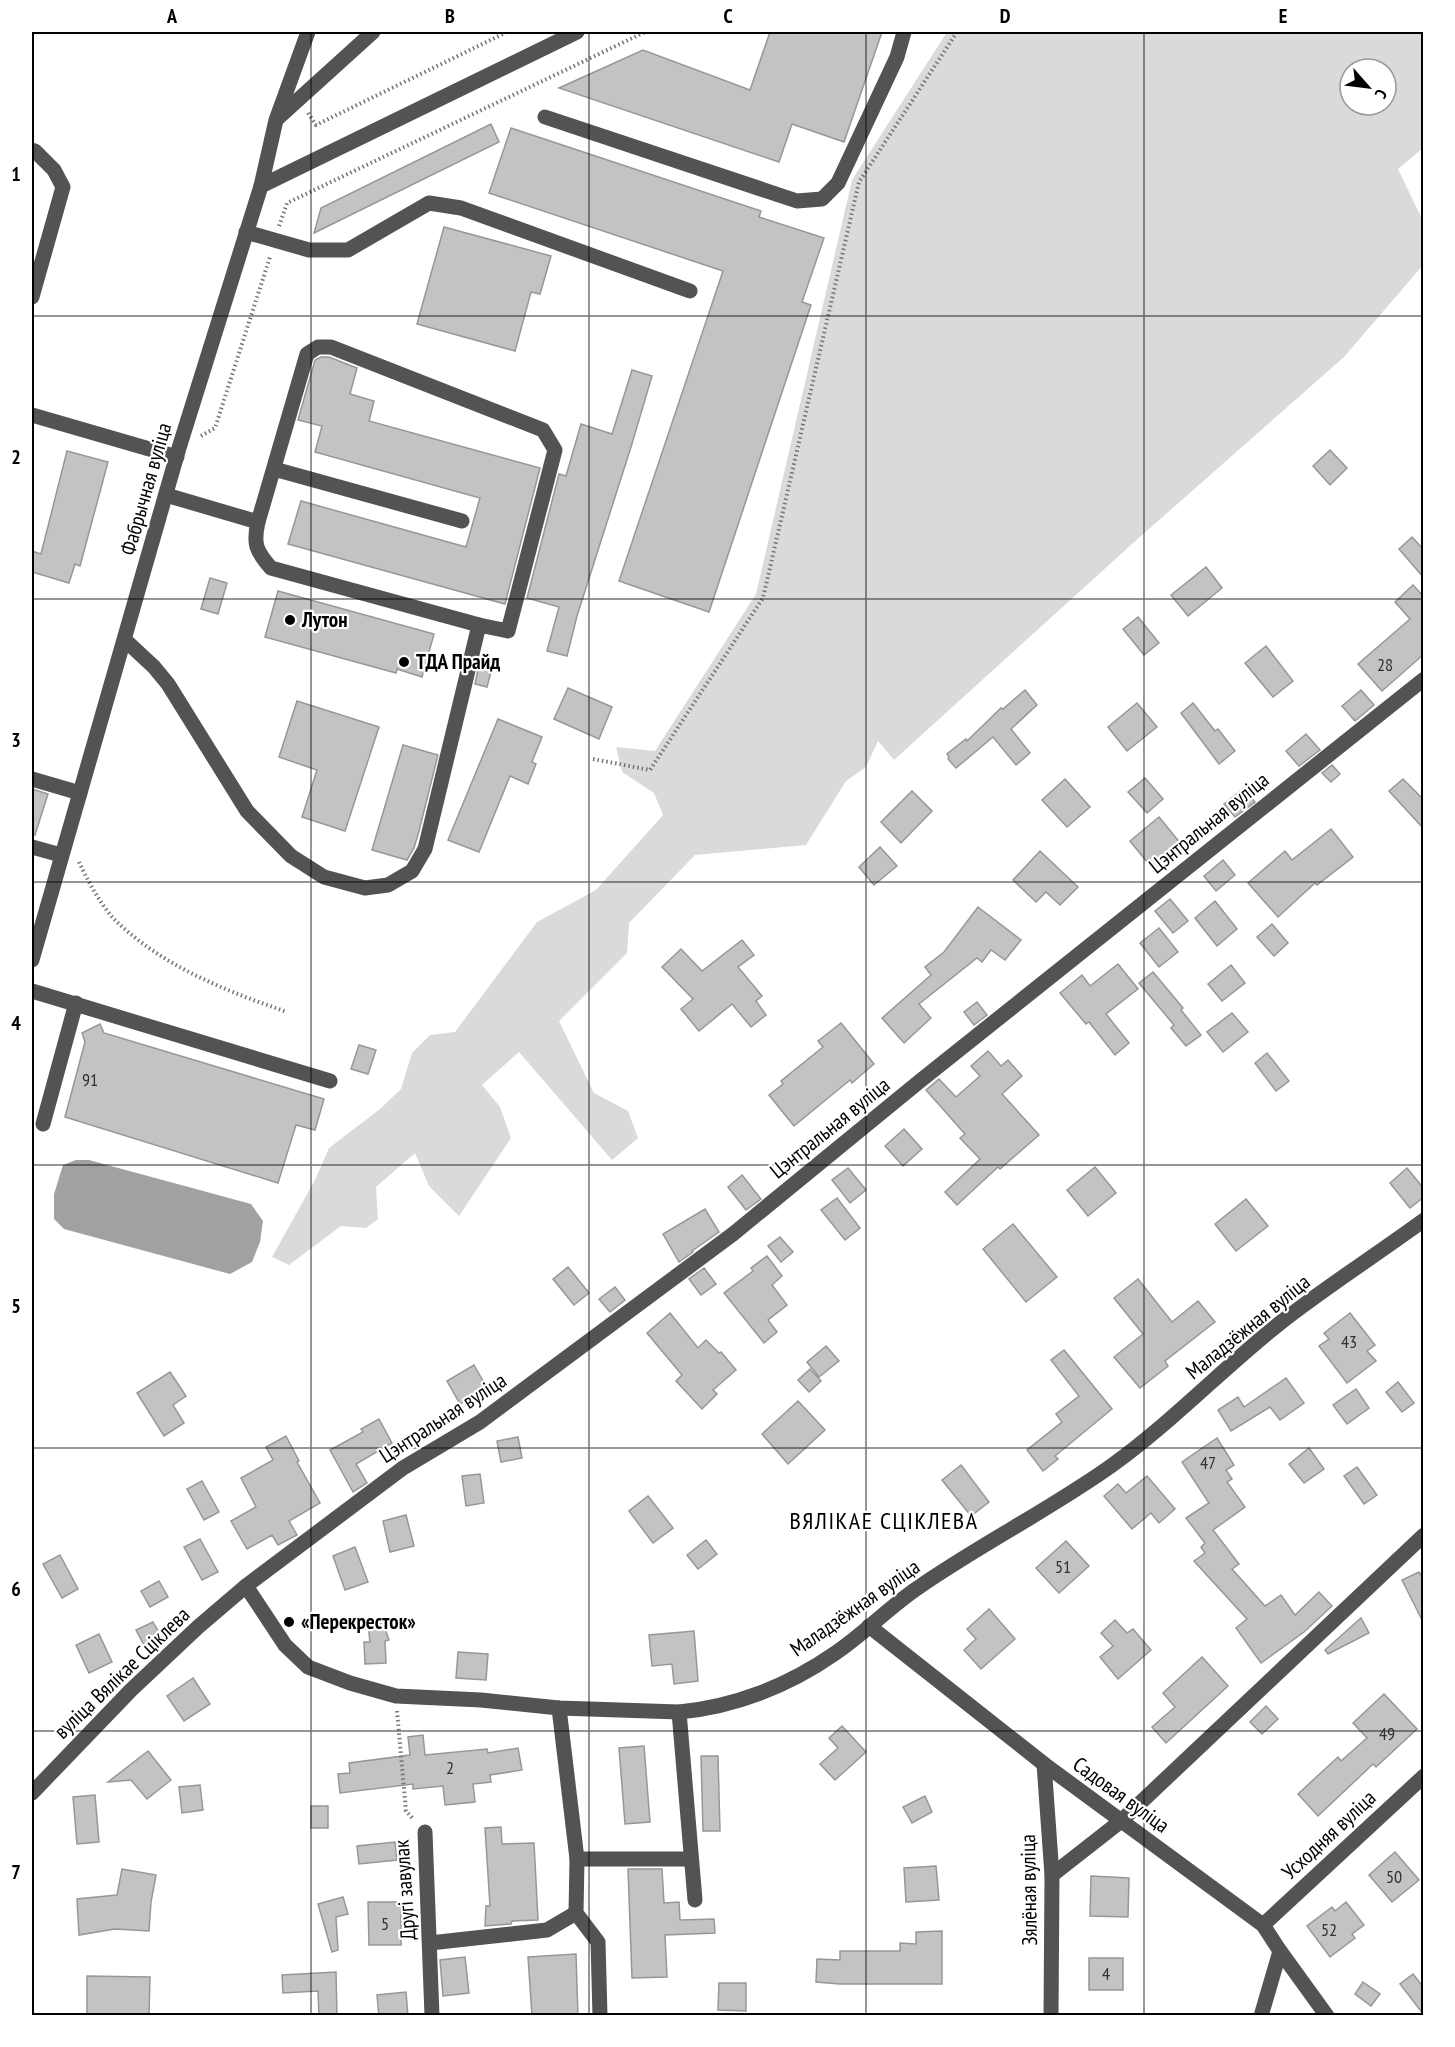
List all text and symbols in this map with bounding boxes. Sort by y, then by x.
text: A [166,3,178,29]
text: B [445,3,455,29]
text: C [723,3,733,29]
text: D [1000,3,1011,29]
text: E [1279,3,1287,29]
north arrow [1338,57,1398,117]
text: С [1370,86,1392,103]
text: 1 [11,161,21,187]
street label: Фабрычная вуліца [114,420,177,558]
text: 2 [11,444,21,470]
place label: Лутон [301,606,348,633]
marker: Лутон [283,613,297,627]
place label: ТДА Прайд [416,648,500,675]
house number: 28 [1377,653,1393,676]
marker: ТДА Прайд [397,655,411,669]
text: 3 [11,727,21,753]
street label: Цэнтральная вуліца [1143,766,1274,879]
text: 4 [11,1010,21,1036]
house number: 91 [82,1068,98,1091]
street label: Цэнтральная вуліца [764,1071,895,1184]
street label: Маладзёжная вуліца [1180,1268,1315,1385]
text: 5 [11,1293,21,1319]
house number: 43 [1341,1330,1357,1353]
street label: Цэнтральная вуліца [374,1366,511,1469]
house number: 47 [1200,1451,1216,1474]
district label: ВЯЛІКАЕ СЦІКЛЕВА [790,1505,979,1536]
street label: Маладзёжная вуліца [785,1553,925,1662]
house number: 51 [1055,1555,1071,1578]
text: 6 [11,1576,21,1602]
street label: вуліца Вялікае Сціклева [48,1601,195,1744]
place label: «Перекресток» [301,1608,416,1635]
marker: «Перекресток» [282,1615,296,1629]
house number: 49 [1379,1722,1395,1745]
street label: Садовая вуліца [1068,1751,1175,1839]
house number: 2 [446,1756,454,1779]
street label: Усходняя вуліца [1276,1784,1381,1885]
street label: Зялёная вуліца [1014,1834,1043,1946]
street label: Другі завулак [388,1839,421,1941]
text: 7 [11,1859,21,1885]
house number: 50 [1386,1865,1402,1888]
house number: 5 [381,1912,389,1935]
house number: 52 [1321,1918,1337,1941]
house number: 4 [1102,1962,1110,1985]

